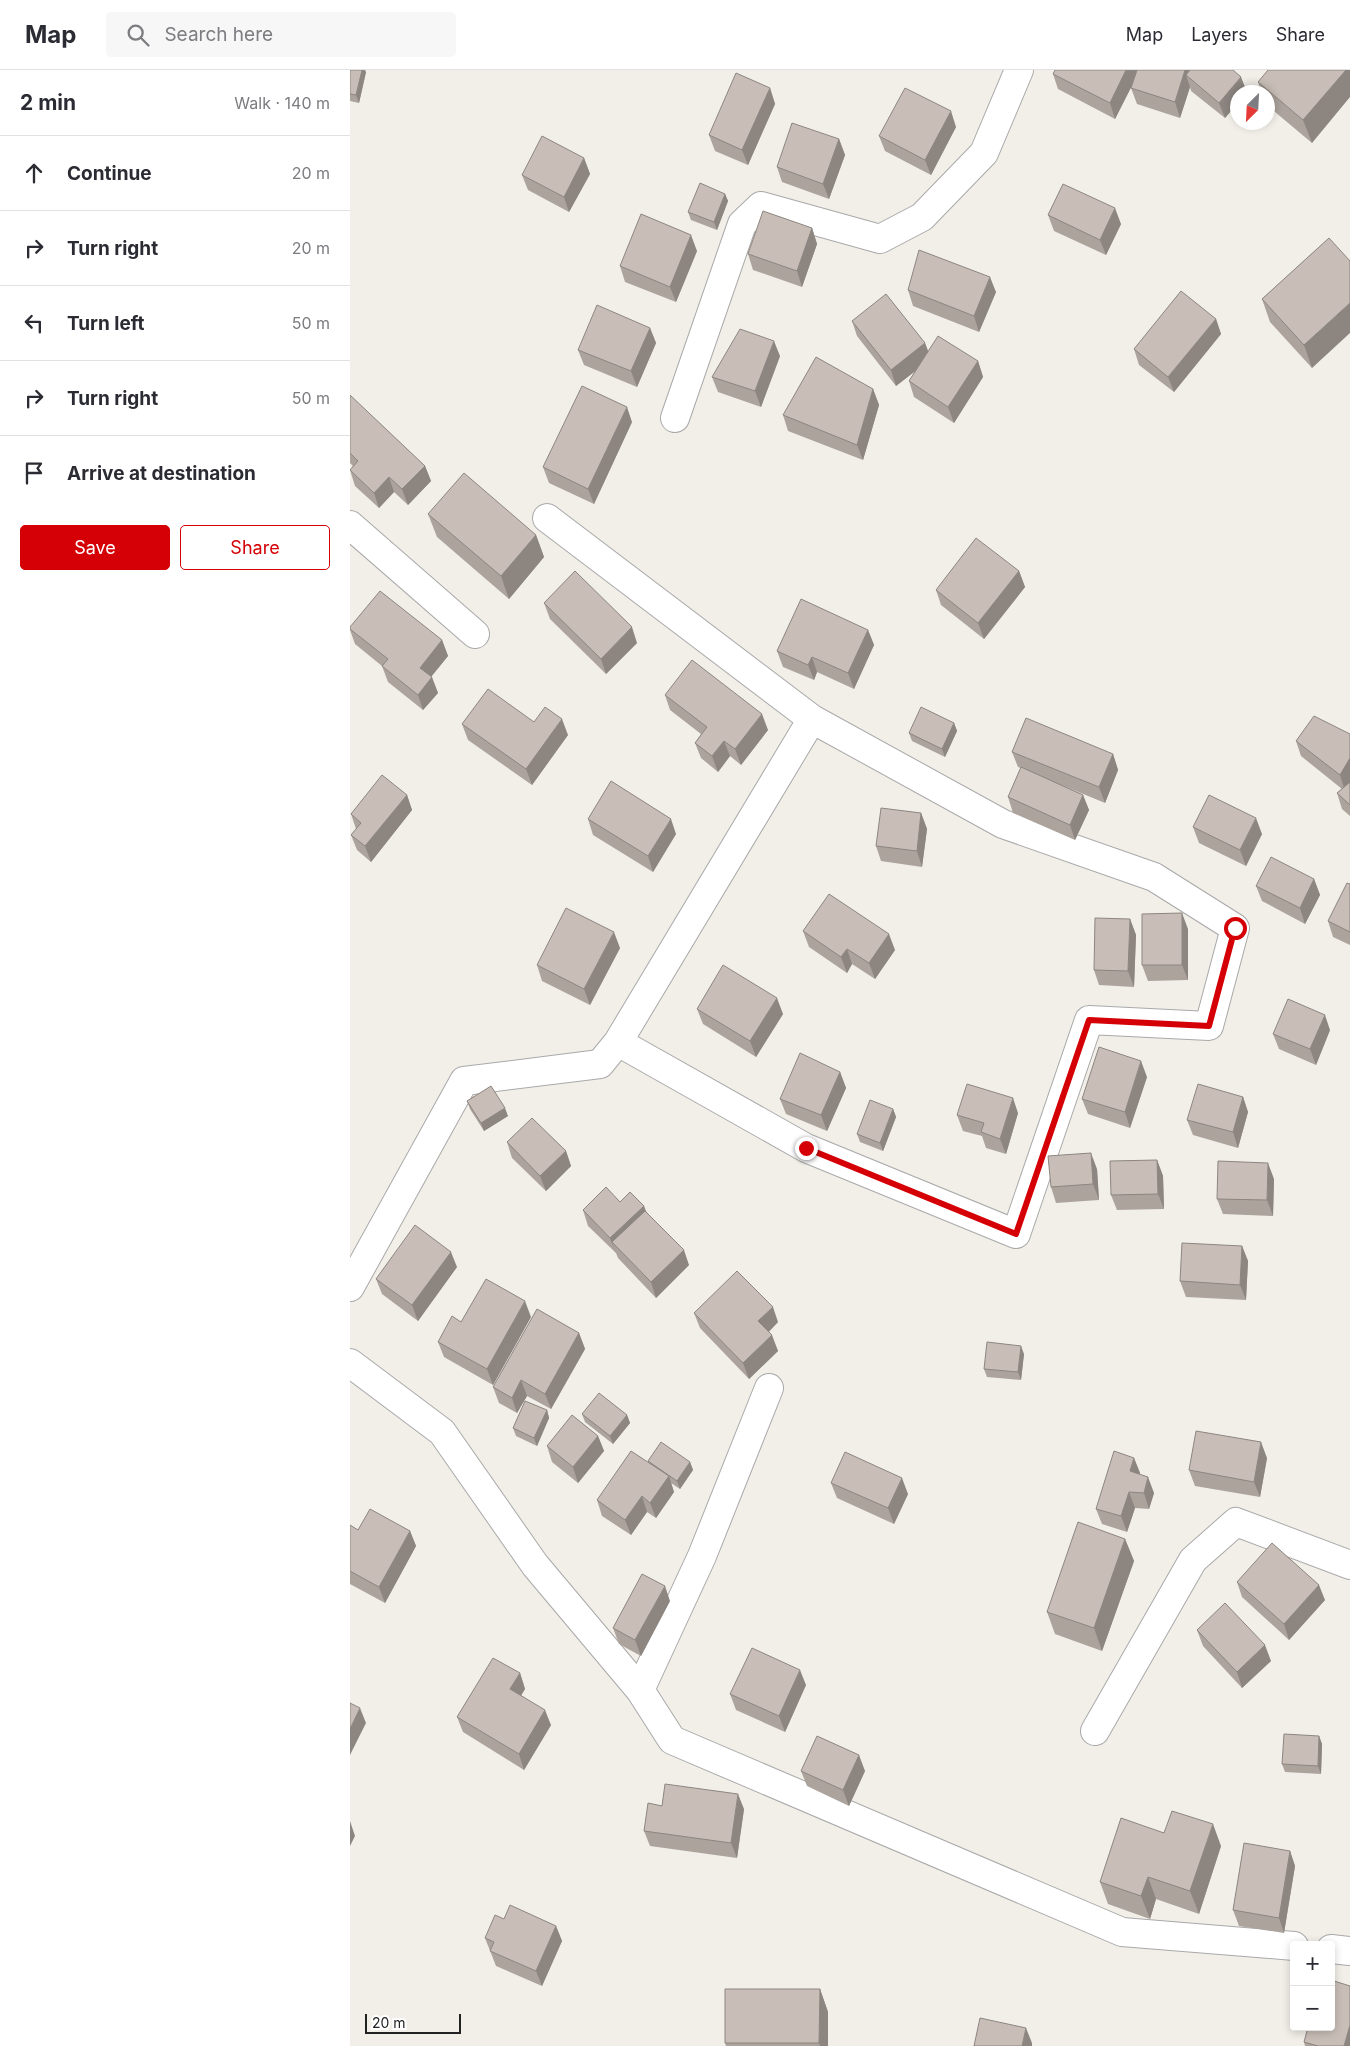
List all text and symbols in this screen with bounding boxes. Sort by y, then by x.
search box [106,12,456,57]
text: Map [25,20,76,49]
icon: search [124,21,152,49]
text: Search here [164,23,273,46]
text: Map [1126,24,1163,45]
text: Layers [1191,24,1248,45]
text: Share [1276,24,1325,45]
north arrow [1230,85,1275,130]
text: 2 min [20,90,76,115]
text: Walk · 140 m [234,93,330,113]
icon: ahead [20,159,48,187]
text: Continue [67,162,152,185]
text: 20 m [292,163,330,183]
icon: right [20,234,48,262]
text: Turn right [67,237,158,260]
text: 20 m [292,238,330,258]
icon: left [20,309,48,337]
text: Turn left [67,312,145,335]
text: 50 m [292,313,330,333]
icon: right [20,384,48,412]
text: Turn right [67,387,158,410]
text: 50 m [292,388,330,408]
icon: arrive [20,459,48,487]
text: Arrive at destination [67,462,256,485]
button: Save [20,525,170,570]
button: Share [180,525,330,570]
route start [1224,917,1247,940]
route end [795,1137,818,1160]
map controls [1290,1941,1335,2031]
button: + [1290,1941,1335,1986]
button: − [1290,1986,1335,2031]
scale bar [365,2011,461,2034]
text: 20 m [372,2014,406,2031]

